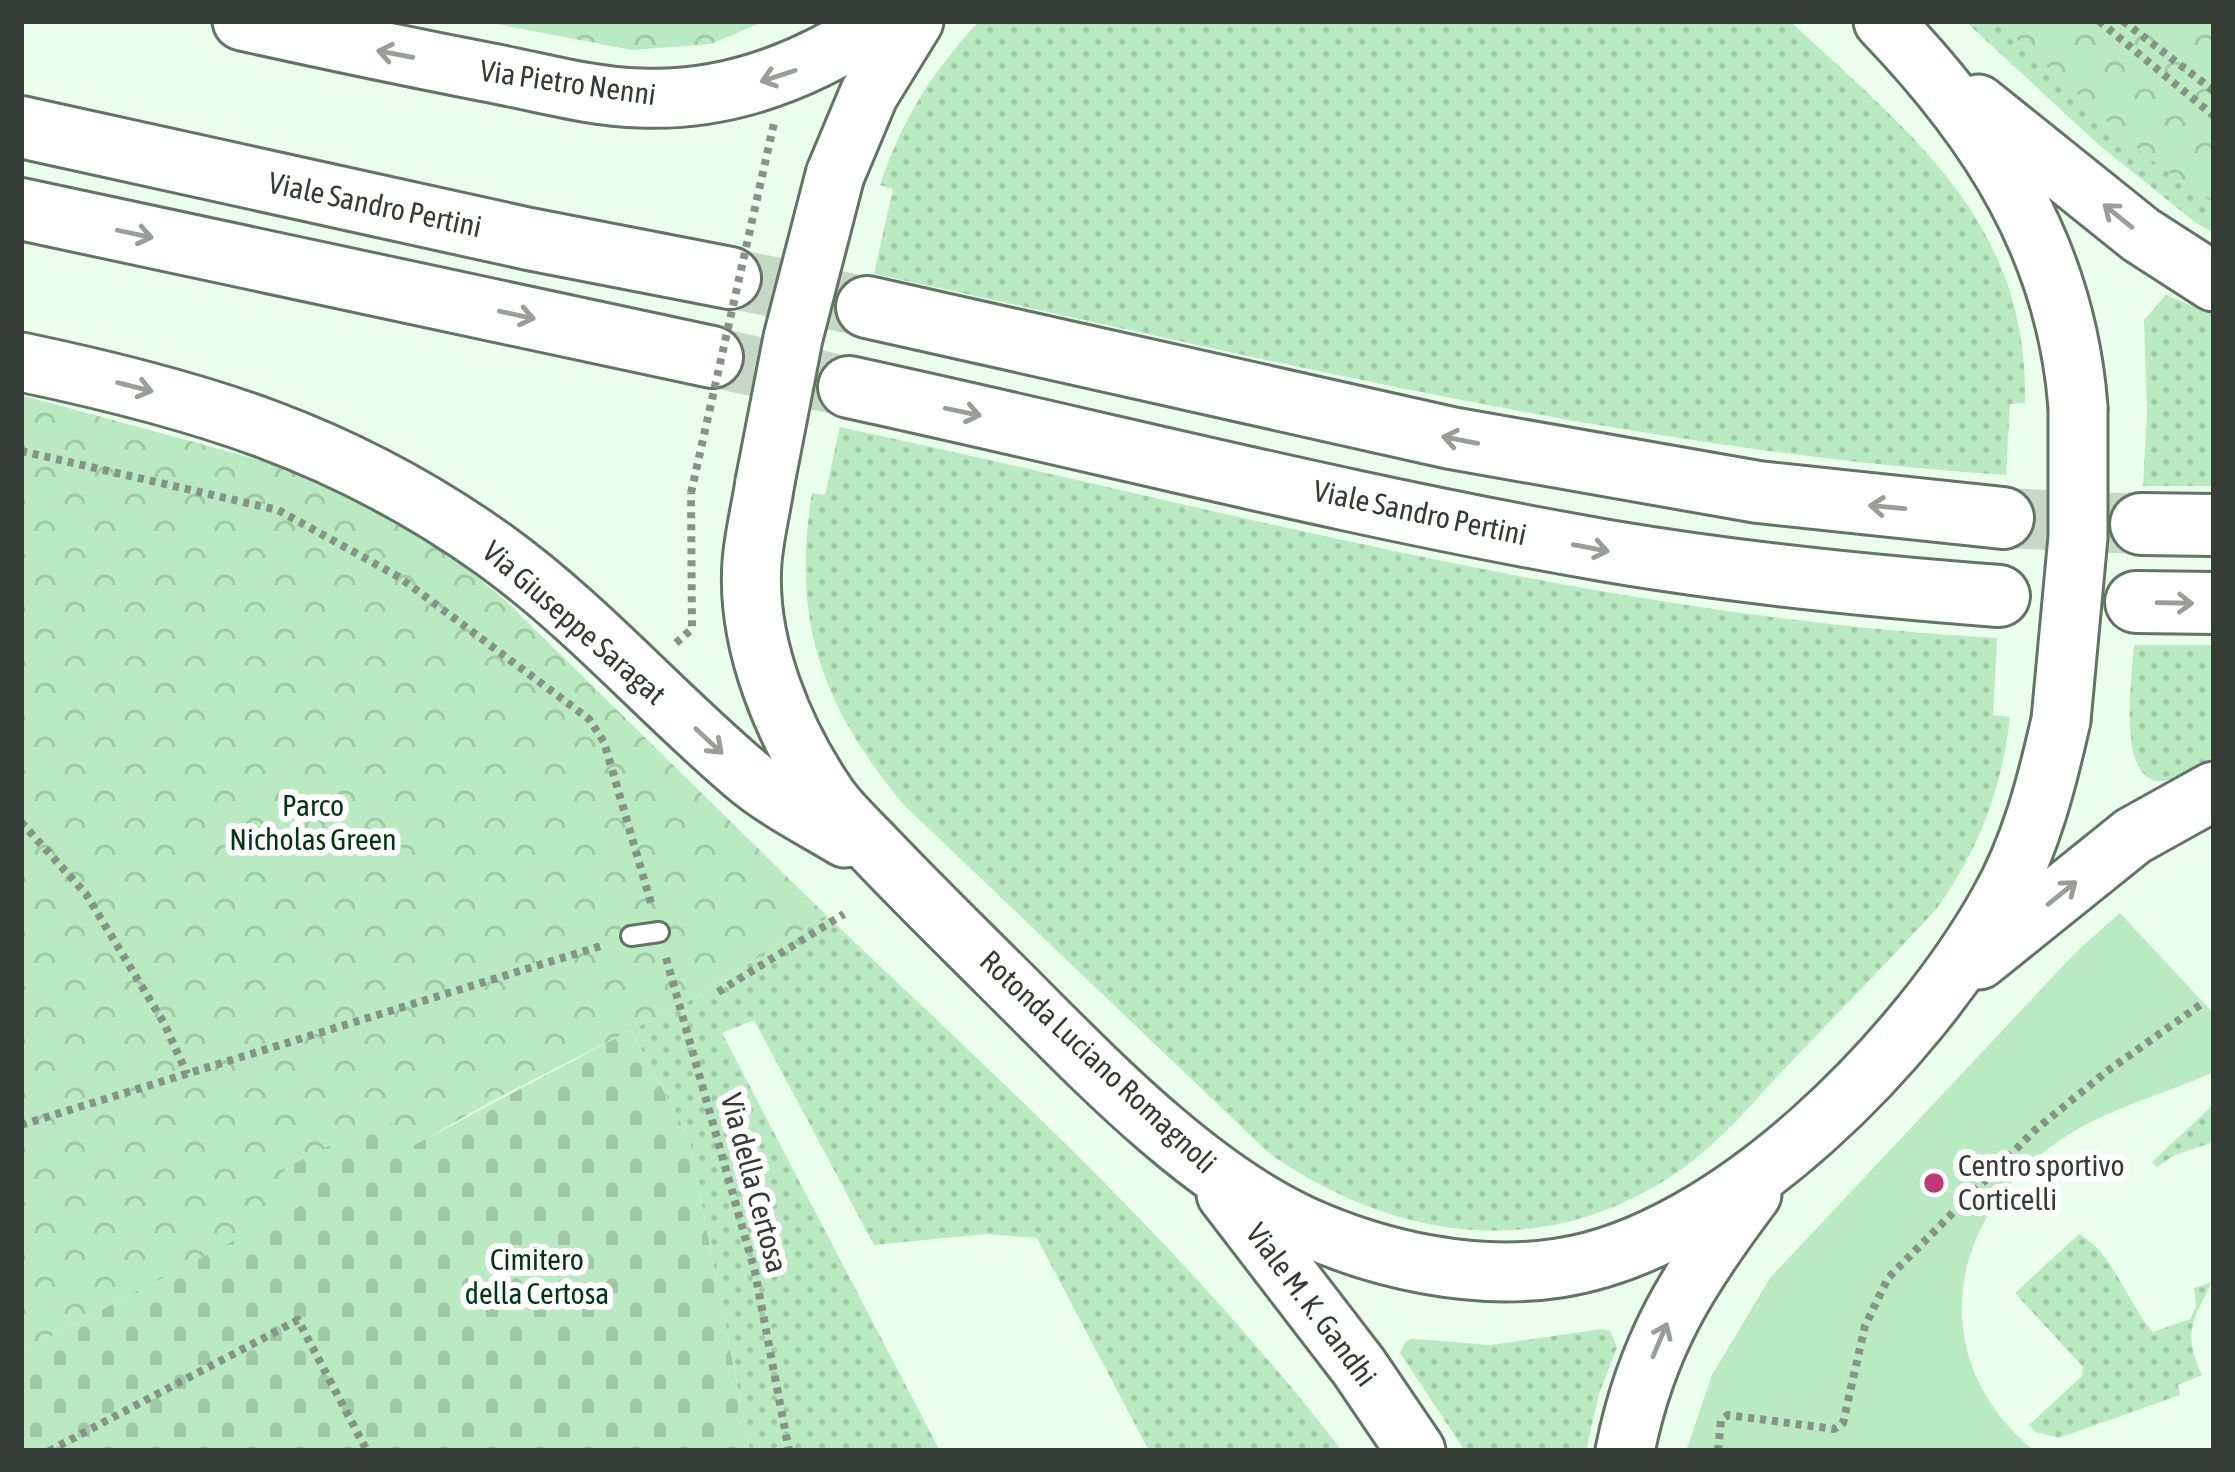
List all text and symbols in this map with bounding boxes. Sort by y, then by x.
one-way arrow [376,42,415,64]
street label: Via Pietro Nenni [478,53,658,111]
one-way arrow [760,66,798,88]
street label: Viale Sandro Pertini [266,165,485,243]
one-way arrow [2102,204,2134,230]
one-way arrow [116,223,154,246]
one-way arrow [496,305,535,327]
one-way arrow [116,377,154,399]
one-way arrow [944,401,982,424]
one-way arrow [1442,428,1481,450]
street label: Viale Sandro Pertini [1311,473,1530,551]
one-way arrow [1868,495,1907,518]
street label: Via Giuseppe Saragat [476,534,673,711]
one-way arrow [1570,538,1609,560]
one-way arrow [2155,591,2194,614]
one-way arrow [693,726,723,754]
park label: Parco Nicholas Green [229,788,397,856]
one-way arrow [2046,880,2078,906]
street label: Rotonda Luciano Romagnoli [974,943,1224,1179]
street label: Via della Certosa [715,1089,795,1276]
place label: Centro sportivo Corticelli [1958,1148,2125,1216]
marker: Centro sportivo Corticelli [1921,1170,1947,1196]
street label: Viale M. K. Gandhi [1240,1216,1384,1392]
park label: Cimitero della Certosa [465,1242,609,1310]
one-way arrow [1651,1322,1672,1359]

